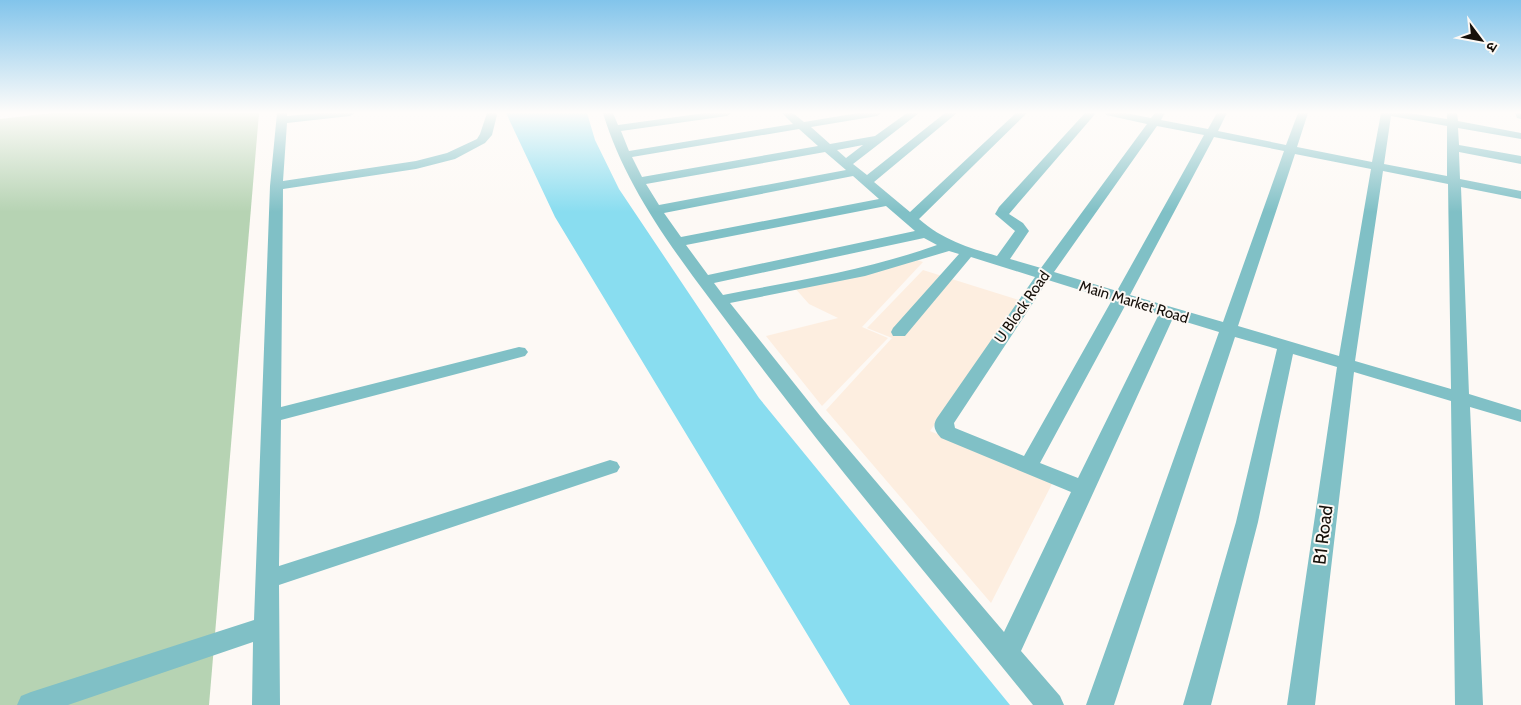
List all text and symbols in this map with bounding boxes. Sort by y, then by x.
north arrow [1456,15,1506,65]
text: उ [1482,39,1502,56]
street label: U Block Road [990,267,1054,347]
street label: Main Market Road [1077,277,1191,327]
street label: B1 Road [1308,504,1338,566]

